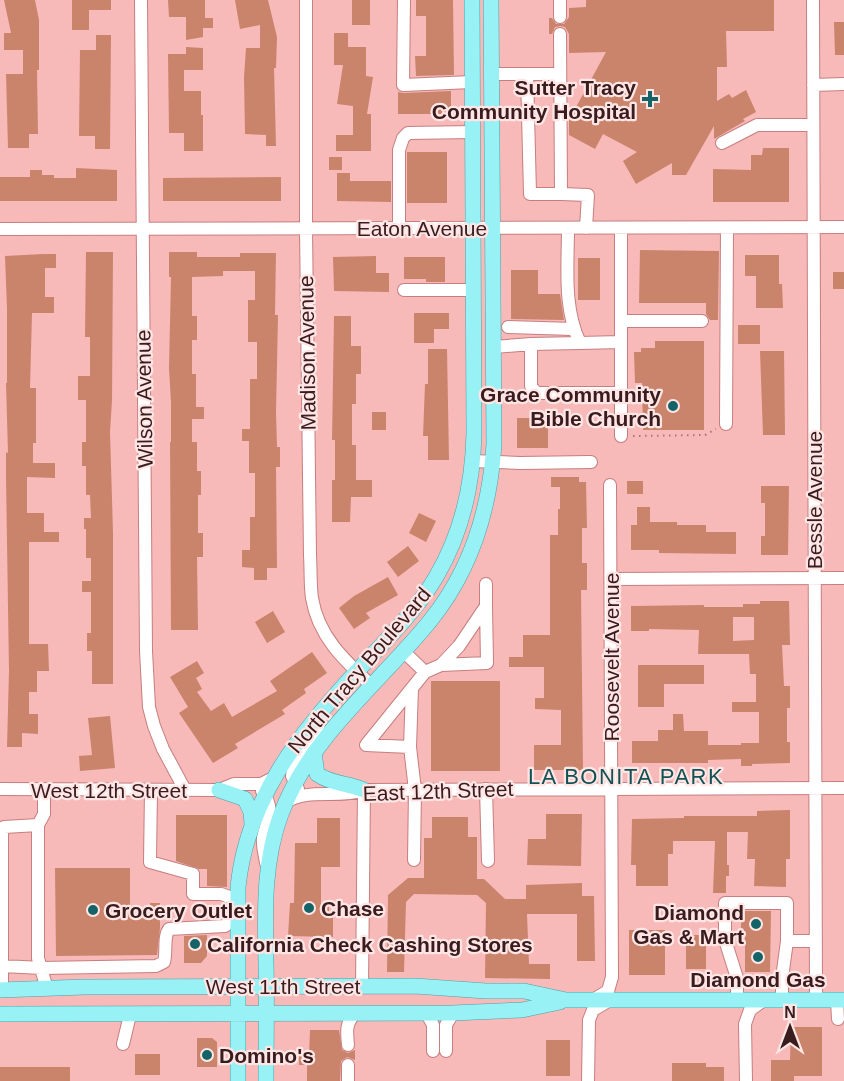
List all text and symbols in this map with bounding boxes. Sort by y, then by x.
place label: Sutter Tracy Community Hospital [432,76,636,123]
marker: Sutter Tracy Community Hospital [641,90,659,108]
street label: Eaton Avenue [357,217,487,240]
street label: Madison Avenue [294,275,320,431]
street label: Wilson Avenue [131,330,157,468]
place label: Grace Community Bible Church [480,383,661,430]
marker: Grace Community Bible Church [666,399,680,413]
street label: Bessle Avenue [803,431,826,569]
street label: Roosevelt Avenue [600,573,623,741]
street label: North Tracy Boulevard [283,583,435,757]
district label: LA BONITA PARK [528,764,724,789]
street label: East 12th Street [362,777,514,805]
street label: West 12th Street [31,779,187,802]
place label: Chase [321,897,384,920]
place label: Grocery Outlet [105,899,252,922]
marker: Chase [302,901,316,915]
place label: Diamond Gas & Mart [633,901,744,948]
marker: Grocery Outlet [86,903,100,917]
marker: Diamond Gas & Mart [749,917,763,931]
place label: California Check Cashing Stores [207,933,533,956]
marker: California Check Cashing Stores [188,937,202,951]
marker: Diamond Gas [751,950,765,964]
place label: Diamond Gas [690,968,826,991]
street label: West 11th Street [206,975,360,998]
north arrow [760,997,820,1057]
text: N [784,1004,796,1021]
place label: Domino's [219,1044,314,1067]
marker: Domino's [200,1048,214,1062]

